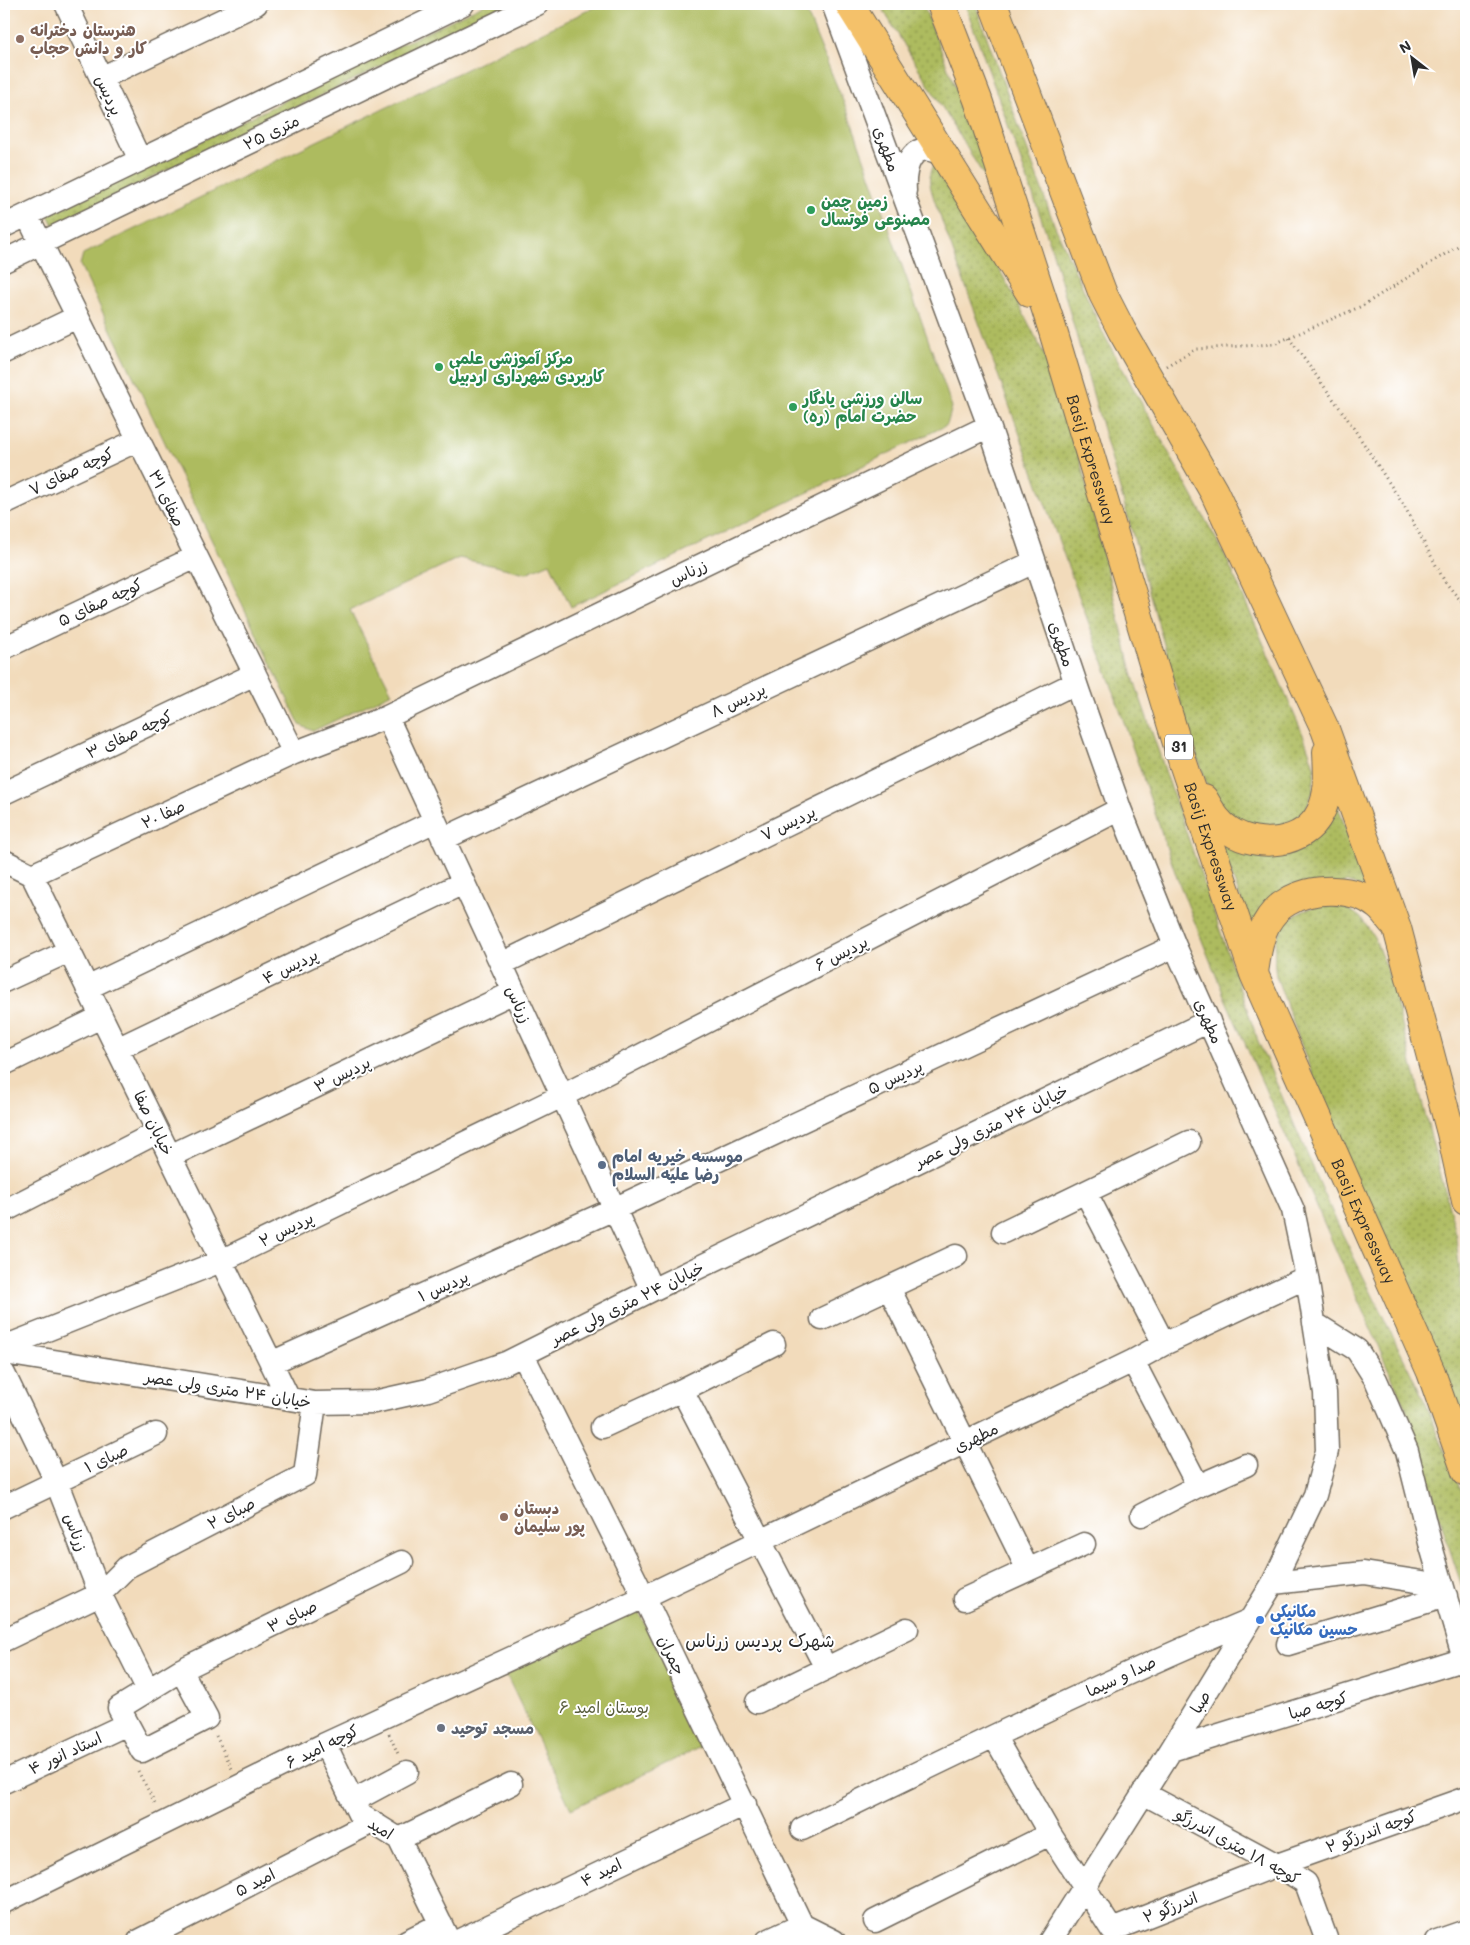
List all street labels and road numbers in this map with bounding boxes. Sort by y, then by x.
street label: پردیس [90,71,128,119]
street label: ۲۵ متری [239,109,302,154]
street label: مطهری [870,123,905,174]
street label: Basij Expressway [1063,392,1122,527]
street label: کوچه صفای ۷ [25,442,117,500]
street label: صفای ۳۱ [145,466,190,530]
street label: زرناس [666,554,710,590]
street label: کوچه صفای ۵ [54,573,146,631]
street label: مطهری [1045,618,1080,669]
street label: پردیس ۸ [707,678,769,722]
street label: کوچه صفای ۳ [82,704,176,764]
road number: 31 [1165,734,1193,760]
street label: Basij Expressway [1180,779,1243,913]
street label: صفا ۲۰ [137,794,188,833]
street label: پردیس ۷ [757,800,819,846]
street label: پردیس ۶ [811,930,871,976]
street label: پردیس ۴ [259,943,321,989]
street label: زرناس [502,982,537,1026]
street label: مطهری [1190,995,1229,1047]
street label: پردیس ۳ [310,1051,374,1097]
street label: پردیس ۵ [864,1055,926,1099]
street label: خیابان ۲۴ متری ولی عصر [909,1079,1071,1174]
street label: خیابان صفا [130,1087,179,1159]
street label: Basij Expressway [1327,1155,1401,1287]
street label: پردیس ۲ [255,1206,317,1252]
street label: خیابان ۲۴ متری ولی عصر [545,1256,707,1351]
street label: پردیس ۱ [414,1265,472,1307]
street label: خیابان ۲۴ متری ولی عصر [141,1365,313,1413]
street label: مطهری [950,1417,1001,1456]
street label: صبای ۱ [81,1438,131,1477]
street label: صبای ۲ [203,1492,258,1533]
street label: زرناس [60,1510,93,1554]
street label: صبای ۳ [263,1594,320,1637]
street label: چمران [653,1631,691,1679]
street label: صدا و سیما [1082,1650,1159,1701]
street label: کوچه صبا [1286,1686,1350,1724]
street label: صبا [1185,1687,1214,1717]
street label: کوچه امید ۶ [282,1719,362,1773]
street label: استاد انور ۴ [25,1727,105,1779]
street label: کوچه ۱۸ متری اندرزگو [1170,1802,1304,1889]
street label: کوچه اندرزگو ۲ [1323,1804,1420,1858]
street label: امید [365,1812,398,1843]
street label: امید ۴ [577,1853,625,1890]
street label: امید ۵ [231,1863,278,1901]
street label: اندرزگو ۲ [1139,1886,1201,1928]

